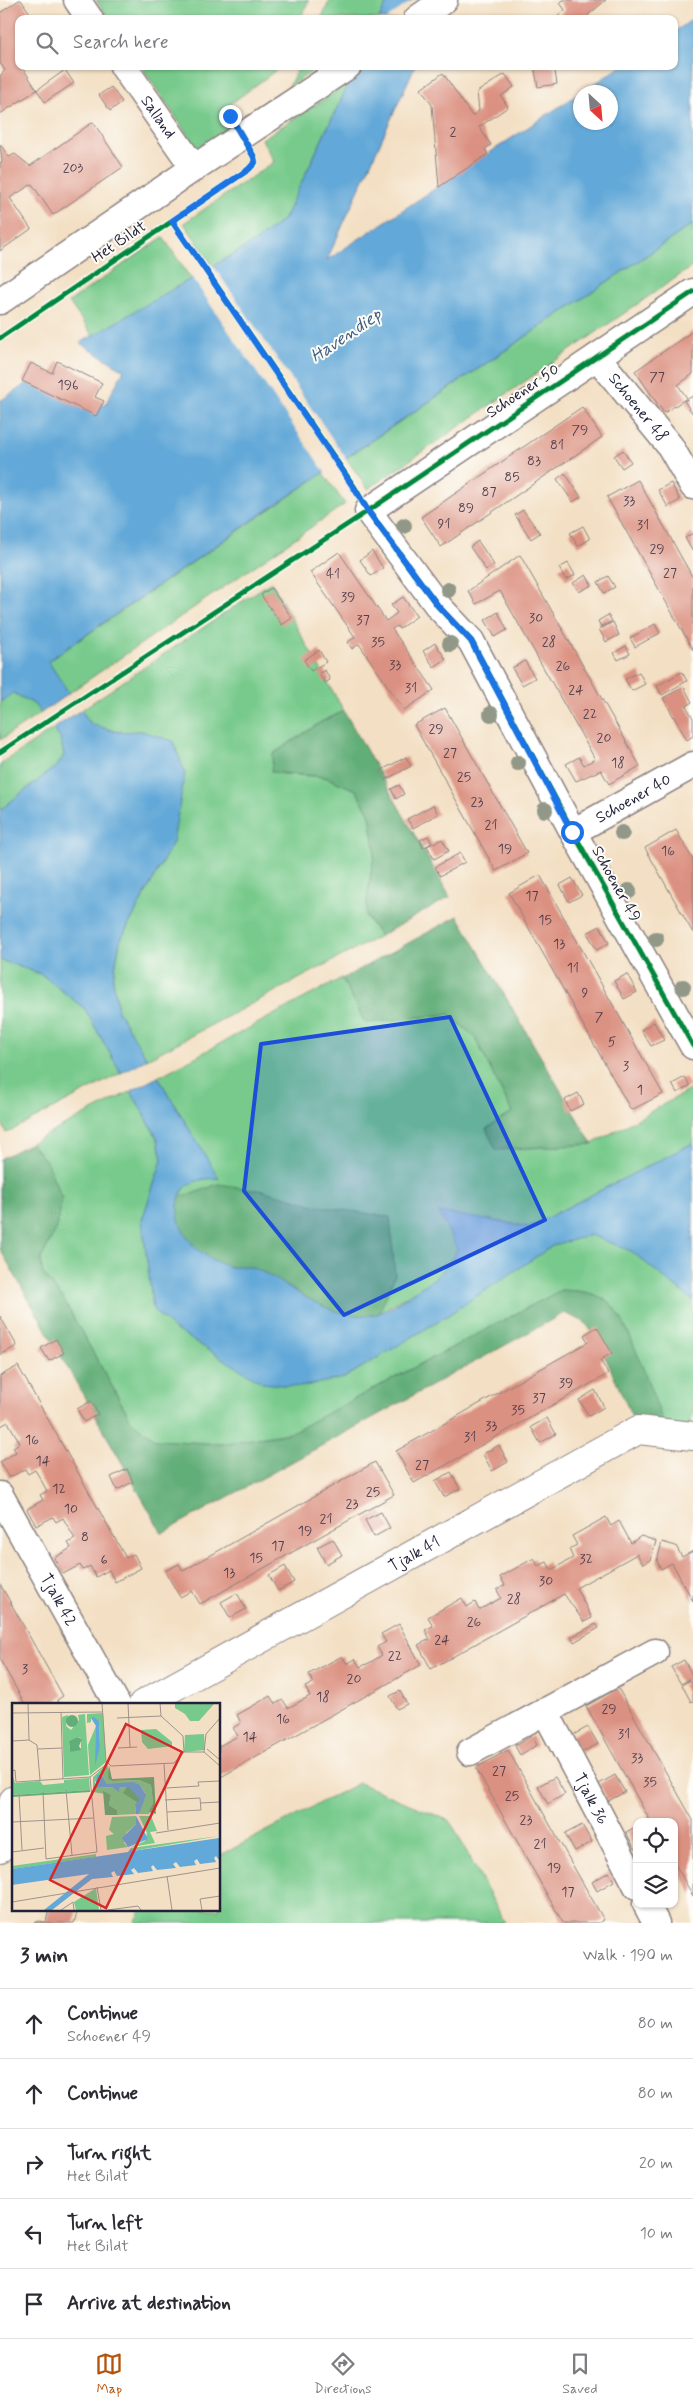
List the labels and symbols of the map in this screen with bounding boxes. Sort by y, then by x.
north arrow [573,85,618,130]
street label: Salland [136,91,181,143]
route end [219,105,242,128]
house number: 2 [450,123,457,141]
house number: 203 [63,159,84,177]
street label: Het Bildt [87,216,151,268]
water label: Havendiep [306,303,387,369]
street label: Schoener 50 [482,359,564,423]
street label: Schoener 48 [604,368,673,446]
house number: 77 [649,368,665,386]
house number: 196 [57,376,79,394]
house number: 79 [572,421,588,439]
house number: 81 [550,436,564,454]
house number: 83 [527,452,541,470]
house number: 85 [504,468,520,486]
house number: 87 [482,483,496,501]
house number: 33 [623,492,635,510]
house number: 89 [458,499,474,517]
house number: 91 [438,515,450,533]
house number: 31 [637,516,649,534]
house number: 29 [649,540,665,558]
house number: 27 [663,564,677,582]
house number: 41 [326,565,340,583]
house number: 39 [341,588,355,606]
house number: 30 [529,609,543,627]
house number: 37 [356,611,370,629]
house number: 35 [371,633,385,651]
house number: 28 [542,633,556,651]
house number: 33 [389,656,401,674]
house number: 26 [556,657,571,675]
house number: 31 [405,679,417,697]
house number: 24 [568,681,584,699]
house number: 22 [583,705,597,723]
house number: 29 [428,720,444,738]
house number: 20 [597,729,611,747]
house number: 27 [443,744,457,762]
house number: 18 [611,754,625,772]
house number: 25 [457,768,471,786]
street label: Schoener 40 [592,769,675,828]
house number: 23 [471,793,483,811]
house number: 21 [485,816,497,834]
route start [561,821,584,844]
house number: 19 [498,840,512,858]
street label: Schoener 49 [586,842,646,926]
house number: 16 [661,842,675,860]
house number: 17 [525,887,539,905]
house number: 15 [538,911,552,929]
house number: 13 [553,935,565,953]
house number: 11 [567,959,579,977]
house number: 9 [582,984,589,1002]
house number: 7 [595,1008,604,1026]
house number: 5 [608,1033,616,1051]
house number: 3 [623,1057,629,1075]
house number: 1 [637,1081,643,1099]
house number: 39 [559,1374,573,1392]
house number: 37 [532,1389,546,1407]
house number: 35 [511,1401,525,1419]
house number: 33 [485,1417,497,1435]
house number: 31 [464,1428,476,1446]
house number: 16 [25,1431,39,1449]
house number: 14 [36,1452,51,1470]
house number: 27 [415,1456,429,1474]
house number: 12 [52,1480,66,1498]
house number: 25 [366,1483,380,1501]
house number: 23 [346,1495,358,1513]
house number: 10 [64,1500,78,1518]
house number: 21 [320,1510,332,1528]
house number: 19 [298,1522,312,1540]
house number: 8 [81,1528,89,1546]
street label: Tjalk 41 [385,1531,444,1577]
house number: 17 [271,1537,285,1555]
house number: 15 [249,1549,263,1567]
house number: 32 [579,1550,593,1568]
house number: 6 [100,1551,108,1569]
house number: 13 [223,1564,235,1582]
street label: Tjalk 42 [35,1570,82,1630]
house number: 30 [539,1572,553,1590]
house number: 28 [507,1590,521,1608]
house number: 26 [467,1613,482,1631]
house number: 24 [434,1631,450,1649]
house number: 22 [388,1647,402,1665]
house number: 3 [22,1660,28,1678]
house number: 20 [347,1670,361,1688]
house number: 18 [316,1688,330,1706]
house number: 29 [601,1700,617,1718]
inset map [12,1703,220,1910]
house number: 16 [276,1710,290,1728]
house number: 31 [618,1725,630,1743]
house number: 14 [243,1728,258,1746]
house number: 33 [631,1749,643,1767]
house number: 27 [492,1762,506,1780]
street label: Tjalk 36 [569,1769,613,1828]
house number: 35 [643,1773,657,1791]
house number: 25 [505,1787,519,1805]
house number: 23 [520,1811,532,1829]
house number: 21 [534,1835,546,1853]
house number: 19 [547,1859,561,1877]
house number: 17 [561,1883,575,1901]

